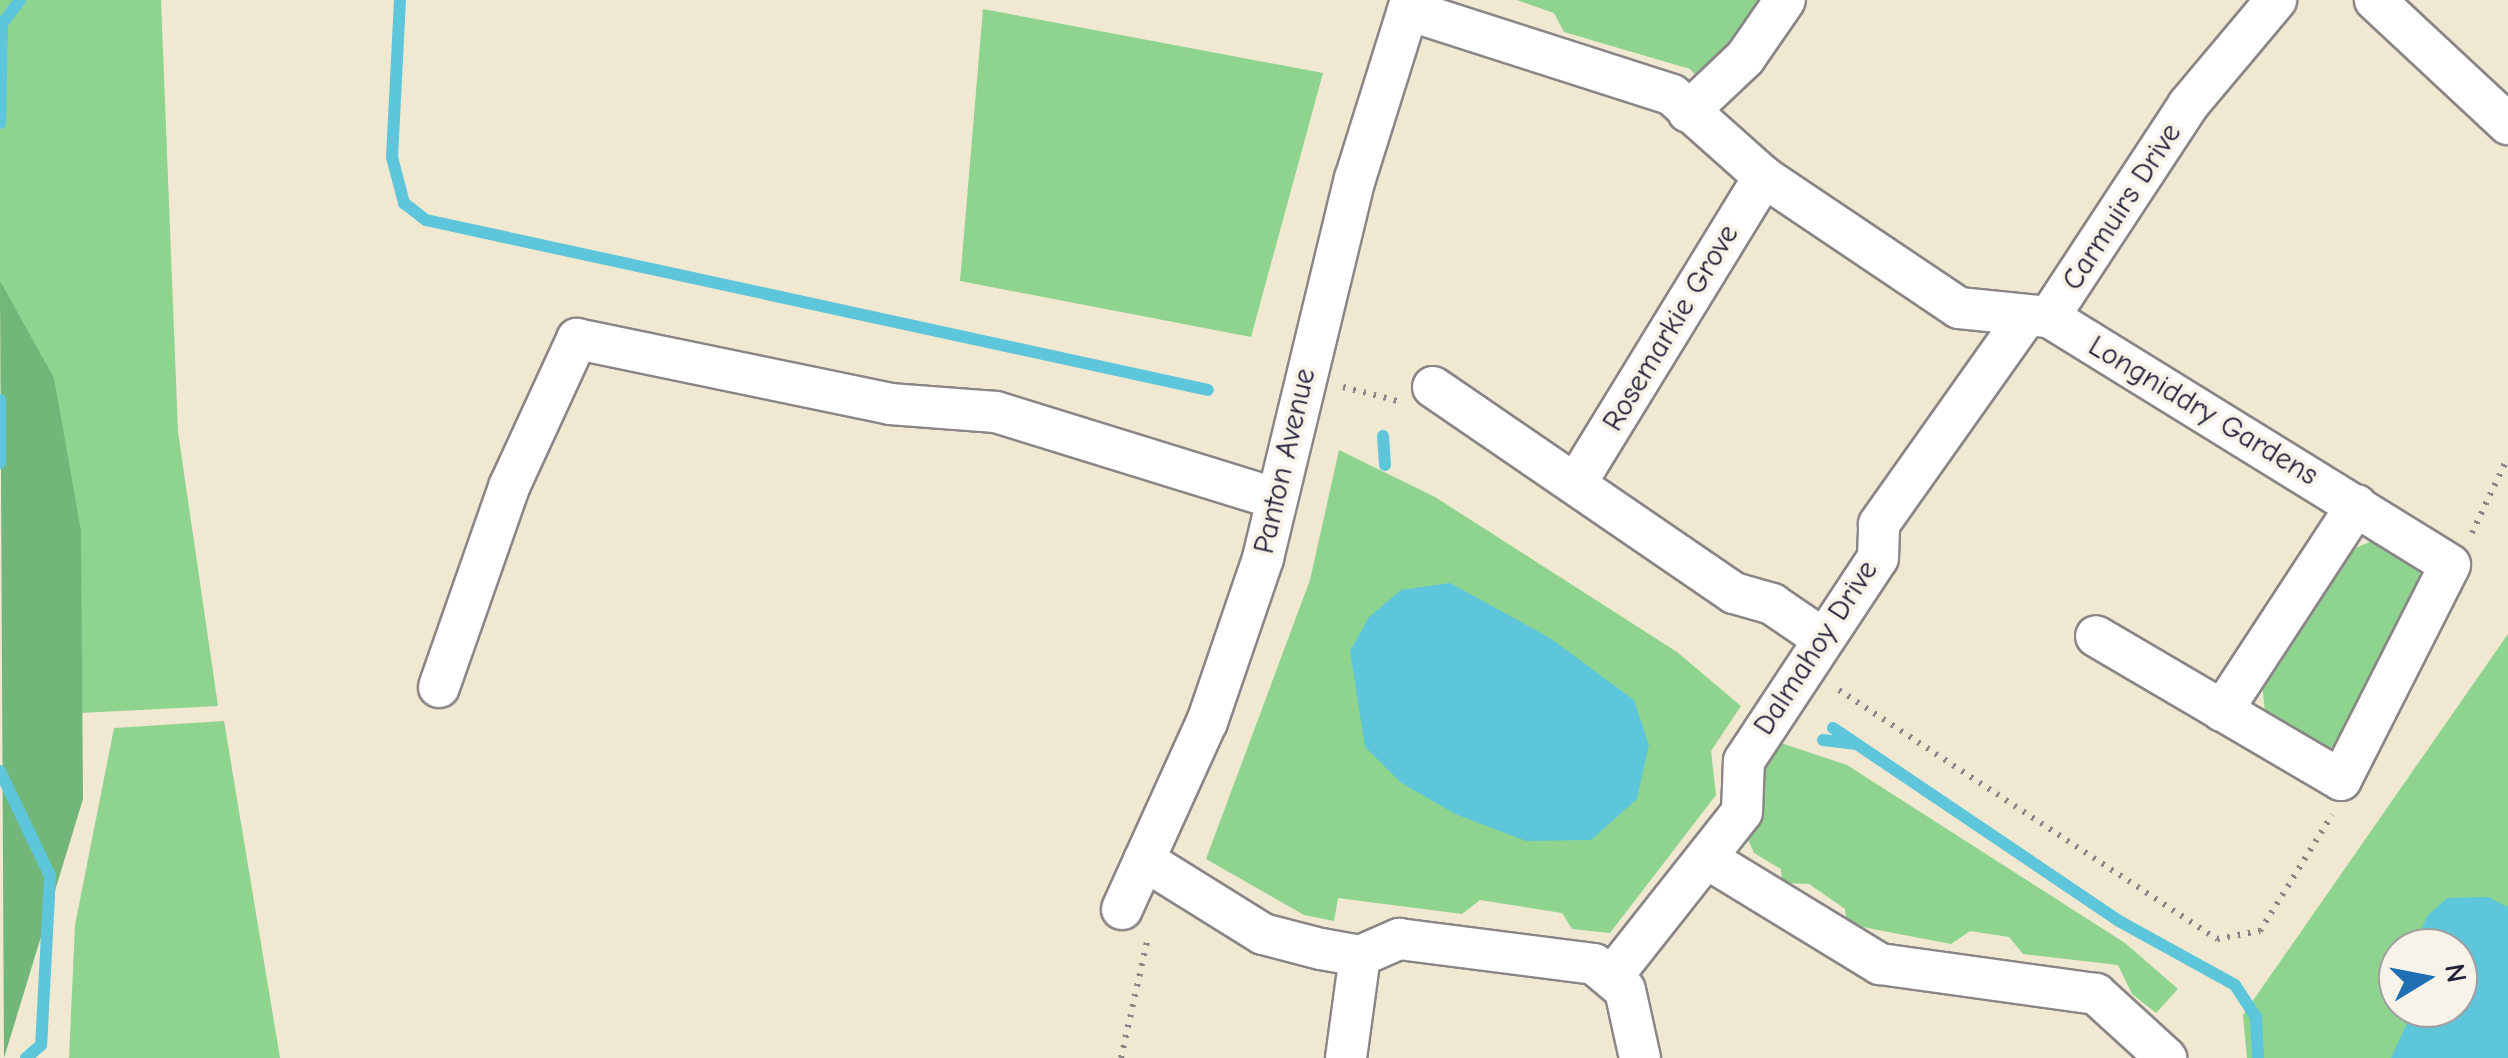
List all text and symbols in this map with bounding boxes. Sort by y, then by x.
street label: Carmuirs Drive [2055,117,2189,297]
street label: Rosemarkie Grove [1595,218,1747,438]
street label: Longniddry Gardens [2082,328,2324,494]
street label: Panton Avenue [1246,365,1324,557]
street label: Dalmahoy Drive [1746,554,1886,742]
north arrow [2378,928,2478,1028]
text: N [2438,961,2473,985]

